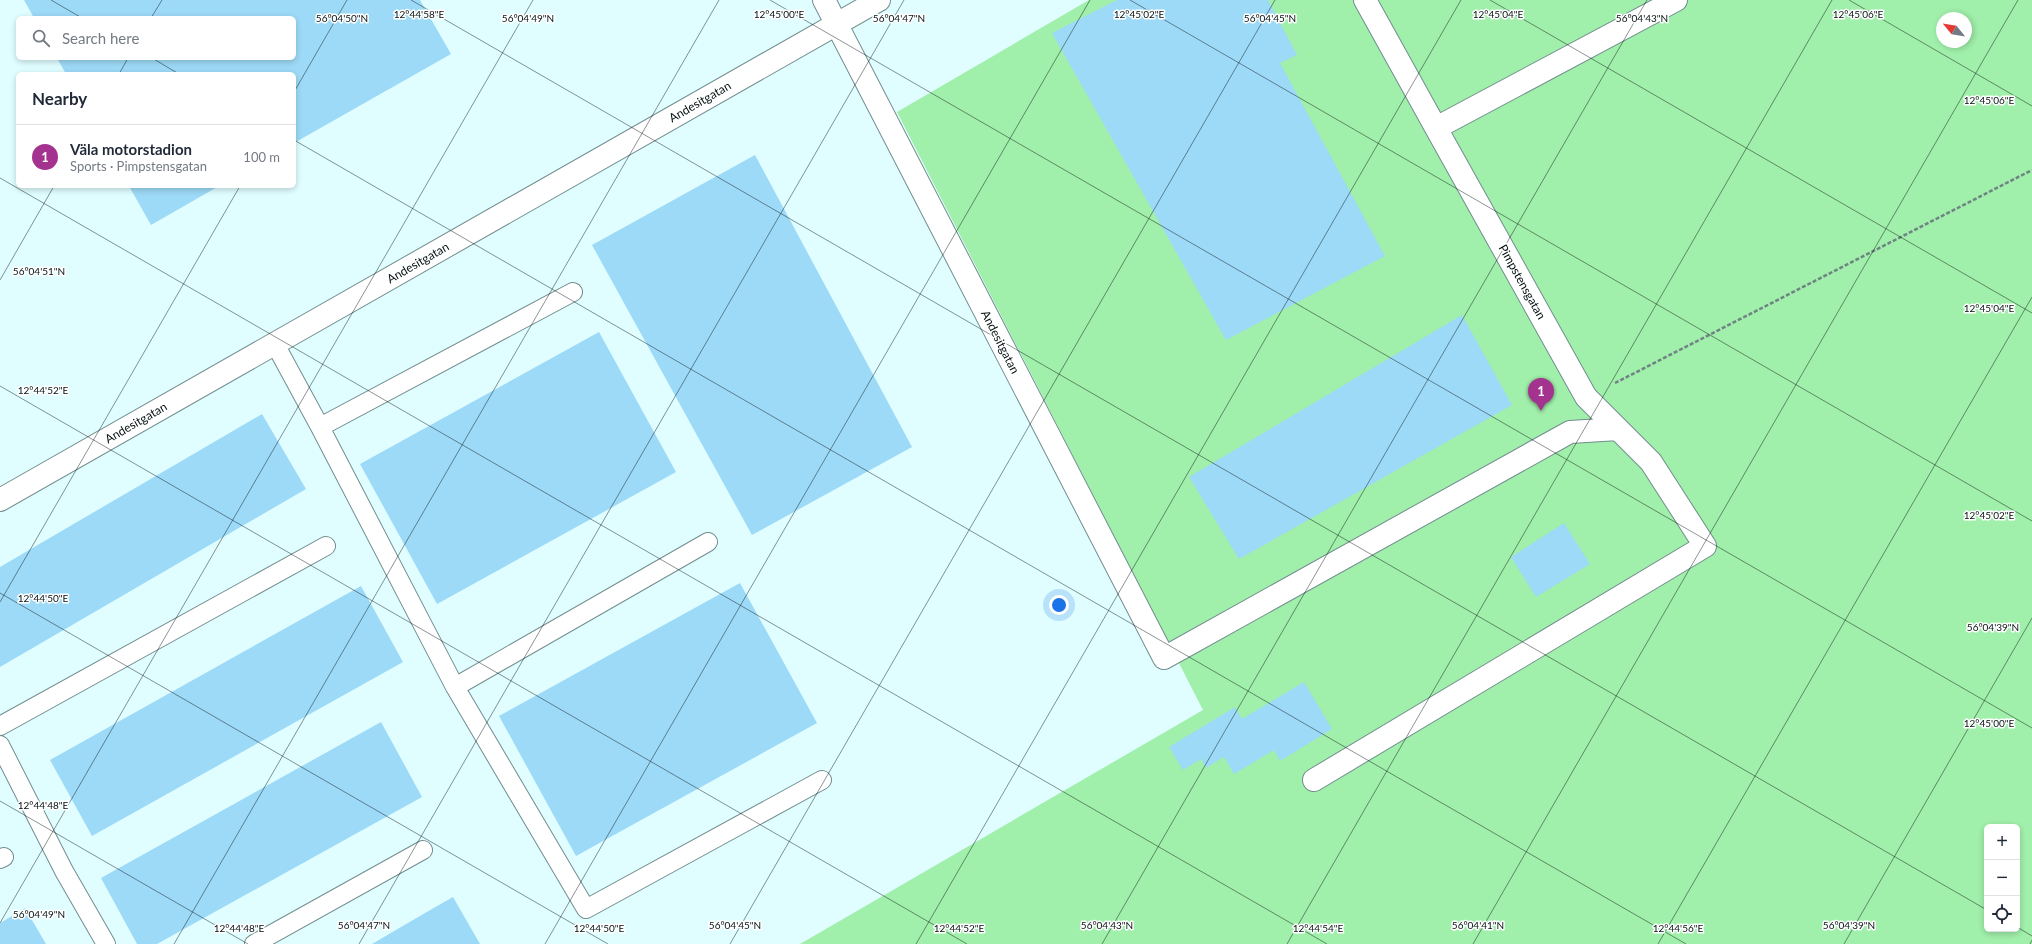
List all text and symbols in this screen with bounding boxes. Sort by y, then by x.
text: 12°44'58"E [394,8,444,20]
text: 12°45'00"E [754,8,804,20]
text: 12°45'02"E [1114,8,1164,20]
text: 12°45'04"E [1473,8,1523,20]
text: 12°45'06"E [1833,8,1883,20]
text: 56°04'50"N [316,12,368,24]
text: 56°04'49"N [502,12,554,24]
text: 56°04'47"N [873,12,925,24]
text: 56°04'45"N [1244,12,1296,24]
text: 56°04'43"N [1616,12,1668,24]
north arrow [1936,12,1972,48]
search box [16,16,296,60]
icon: search [30,27,52,49]
text: Search here [62,29,139,47]
street label: Andesitgatan [666,78,734,125]
text: Nearby [32,88,87,109]
text: 12°45'06"E [1964,94,2014,106]
text: Väla motorstadion [70,140,192,158]
text: 1 [41,149,49,165]
text: 100 m [243,149,280,165]
text: Sports · Pimpstensgatan [70,158,207,174]
street label: Andesitgatan [384,239,452,286]
street label: Pimpstensgatan [1496,242,1549,322]
text: 56°04'51"N [13,265,65,277]
text: 12°45'04"E [1964,302,2014,314]
street label: Andesitgatan [978,307,1023,376]
pin: 1 [1528,378,1554,411]
text: 12°44'52"E [18,384,68,396]
street label: Andesitgatan [102,399,170,446]
text: 12°45'02"E [1964,509,2014,521]
text: 12°44'50"E [18,592,68,604]
your location [1049,595,1069,615]
text: 56°04'39"N [1967,621,2019,633]
text: 12°45'00"E [1964,717,2014,729]
text: 12°44'48"E [18,799,68,811]
map controls [1984,824,2020,932]
button: + [1984,824,2020,860]
button: − [1984,860,2020,896]
button: locate [1984,896,2020,932]
text: 56°04'49"N [13,908,65,920]
text: 56°04'47"N [338,919,390,931]
text: 56°04'45"N [709,919,761,931]
text: 56°04'43"N [1081,919,1133,931]
text: 56°04'41"N [1452,919,1504,931]
text: 56°04'39"N [1823,919,1875,931]
text: 12°44'48"E [214,922,264,934]
text: 12°44'50"E [574,922,624,934]
text: 12°44'52"E [934,922,984,934]
text: 12°44'54"E [1293,922,1343,934]
text: 12°44'56"E [1653,922,1703,934]

